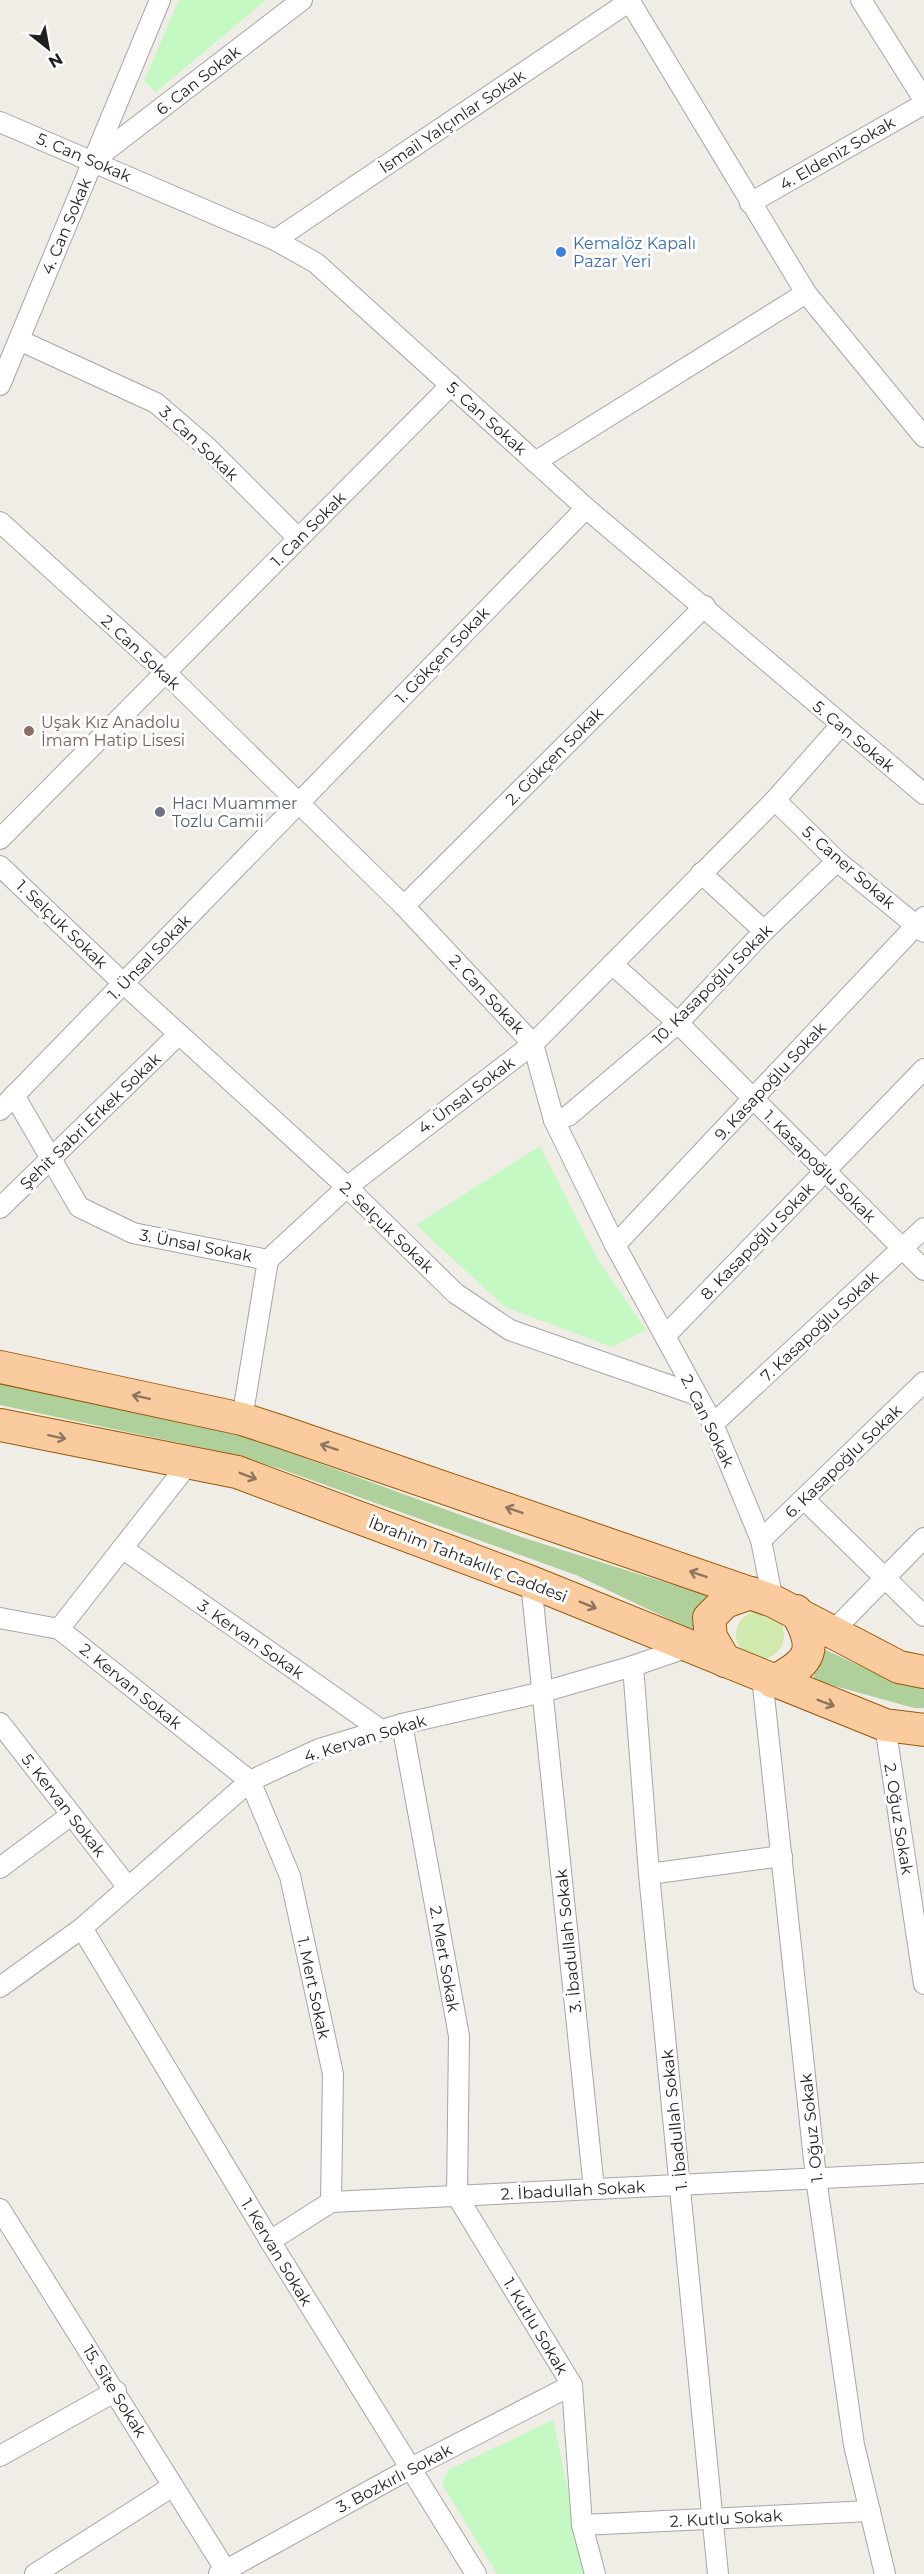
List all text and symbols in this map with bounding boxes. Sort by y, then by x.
north arrow [18,18,78,78]
street label: 6. Can Sokak [152,41,244,119]
text: N [45,49,66,72]
street label: İsmail Yalçınlar Sokak [376,65,529,177]
street label: 4. Eldeniz Sokak [776,113,899,194]
street label: 5. Can Sokak [34,129,134,186]
street label: 4. Can Sokak [38,175,95,277]
place label: Kemalöz Kapalı Pazar Yeri [573,234,696,271]
marker: Kemalöz Kapalı Pazar Yeri [554,245,568,259]
street label: 5. Can Sokak [443,378,531,459]
street label: 3. Can Sokak [155,402,242,485]
street label: 1. Can Sokak [267,488,350,570]
street label: 1. Gökçen Sokak [391,603,494,708]
street label: 2. Can Sokak [97,611,184,694]
street label: 5. Can Sokak [809,697,899,776]
street label: 2. Gökçen Sokak [502,703,607,809]
place label: Uşak Kız Anadolu İmam Hatip Lisesi [41,713,185,750]
marker: Uşak Kız Anadolu İmam Hatip Lisesi [22,724,36,738]
place label: Hacı Muammer Tozlu Camii [172,794,297,831]
marker: Hacı Muammer Tozlu Camii [153,805,167,819]
street label: 5. Caner Sokak [798,822,899,913]
street label: 1. Selçuk Sokak [12,876,111,973]
street label: 1. Ünsal Sokak [103,910,195,1004]
street label: 10. Kasapoğlu Sokak [649,920,776,1048]
street label: 2. Can Sokak [445,951,528,1038]
street label: 9. Kasapoğlu Sokak [711,1018,830,1144]
street label: Şehit Sabri Erkek Sokak [16,1049,165,1194]
street label: 4. Ünsal Sokak [414,1052,519,1138]
street label: 1. Kasapoğlu Sokak [760,1106,880,1227]
street label: 2. Selçuk Sokak [336,1178,438,1277]
street label: 8. Kasapoğlu Sokak [697,1179,818,1304]
street label: 3. Ünsal Sokak [138,1224,254,1266]
street label: 7. Kasapoğlu Sokak [757,1267,882,1386]
street label: 2. Can Sokak [677,1372,738,1471]
one-way arrow [132,1391,151,1403]
street label: 6. Kasapoğlu Sokak [781,1400,906,1522]
one-way arrow [48,1431,67,1443]
one-way arrow [320,1441,339,1452]
one-way arrow [238,1471,257,1482]
one-way arrow [505,1504,524,1515]
street label: İbrahim Tahtakılıç Caddesi [366,1513,570,1606]
one-way arrow [689,1568,708,1579]
street label: 3. Kervan Sokak [194,1596,308,1683]
one-way arrow [578,1600,596,1611]
street label: 2. Kervan Sokak [76,1640,186,1733]
one-way arrow [816,1698,835,1709]
street label: 4. Kervan Sokak [302,1711,429,1766]
street label: 5. Kervan Sokak [18,1750,110,1861]
street label: 2. Oğuz Sokak [880,1762,917,1877]
street label: 3. İbadullah Sokak [551,1868,586,2014]
street label: 2. Mert Sokak [426,1905,463,2014]
street label: 1. Mert Sokak [293,1935,334,2041]
street label: 1. İbadullah Sokak [658,2048,691,2191]
street label: 1. Oğuz Sokak [796,2072,827,2183]
street label: 2. İbadullah Sokak [500,2177,646,2204]
street label: 1. Kervan Sokak [237,2195,316,2310]
street label: 1. Kutlu Sokak [499,2275,572,2378]
street label: 15. Site Sokak [79,2342,151,2441]
street label: 3. Bozkırlı Sokak [333,2440,456,2517]
street label: 2. Kutlu Sokak [669,2506,783,2531]

